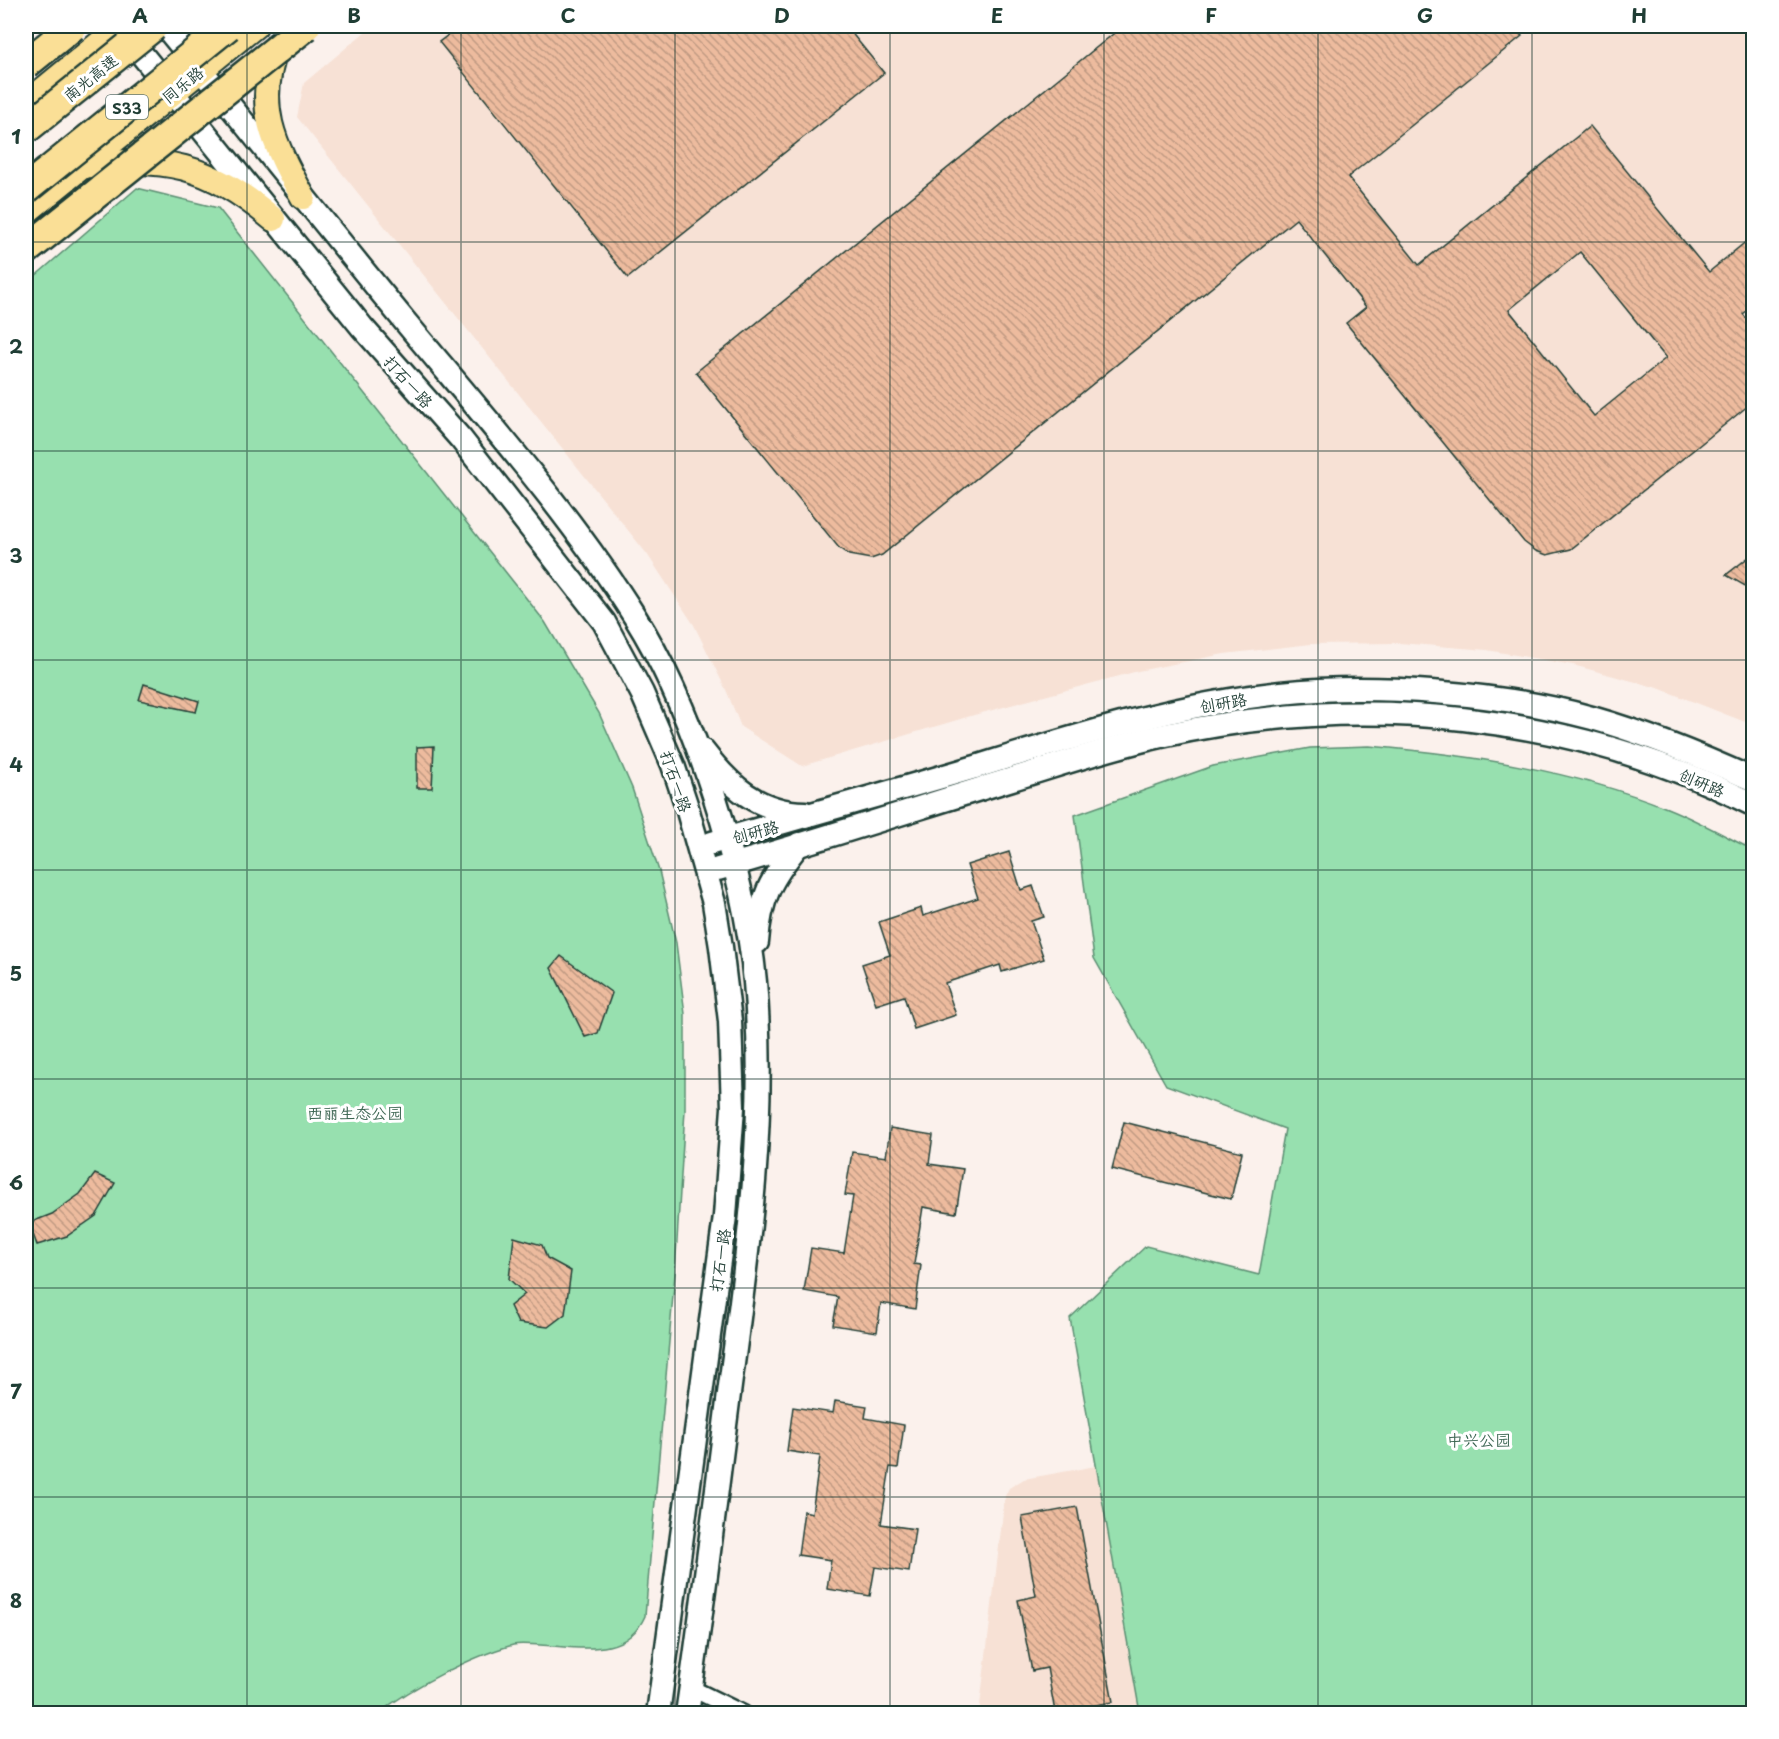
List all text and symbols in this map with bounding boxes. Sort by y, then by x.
text: A [132,0,148,30]
text: B [347,0,361,30]
text: C [560,0,576,30]
text: D [774,0,790,30]
text: E [991,0,1003,30]
text: F [1205,0,1217,30]
text: G [1417,0,1433,30]
text: H [1631,0,1647,30]
street label: 南光高速 [58,48,122,106]
street label: 同乐路 [156,60,208,108]
road number: S33 [106,95,148,119]
text: 1 [11,121,21,151]
text: 2 [9,331,23,361]
street label: 打石一路 [379,349,439,413]
text: 3 [9,540,23,570]
street label: 创研路 [1197,686,1249,718]
street label: 打石一路 [655,747,699,815]
text: 4 [9,749,23,779]
street label: 创研路 [1675,762,1729,802]
street label: 创研路 [729,813,781,849]
text: 5 [10,958,22,988]
park label: 西丽生态公园 [307,1100,403,1124]
text: 6 [9,1167,23,1197]
street label: 打石一路 [703,1227,735,1293]
text: 7 [10,1376,22,1406]
park label: 中兴公园 [1447,1427,1511,1451]
text: 8 [10,1585,22,1615]

